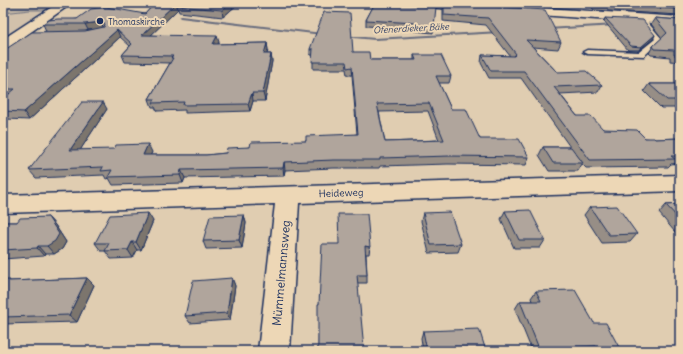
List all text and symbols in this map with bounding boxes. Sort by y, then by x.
marker: Thomaskirche [95,16,105,26]
place label: Thomaskirche [108,16,165,27]
water label: Ofenerdieker Bäke [373,20,450,35]
street label: Heideweg [318,186,364,200]
street label: Mümmelmannsweg [269,219,293,327]

